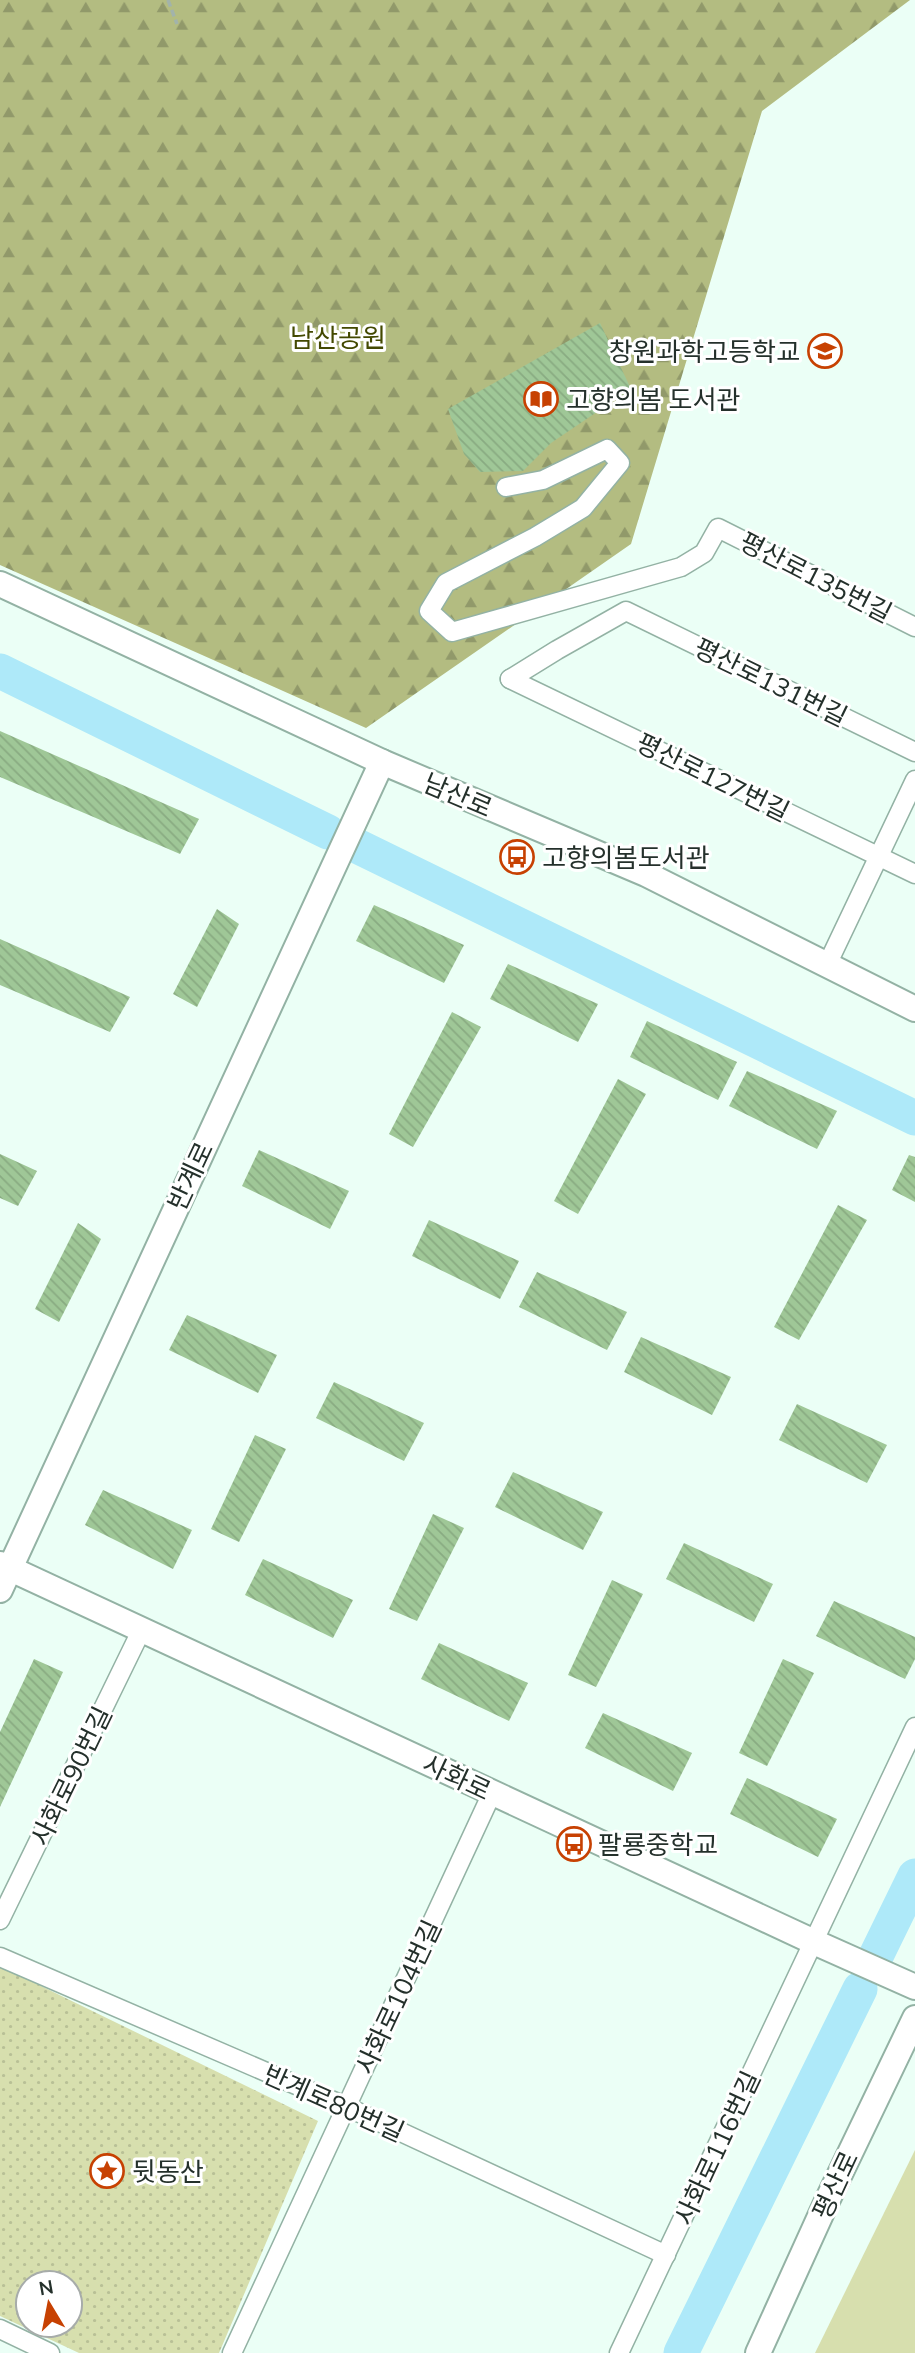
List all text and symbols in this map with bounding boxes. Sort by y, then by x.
park label: 남산공원 [290,321,386,354]
school or university icon: 창원과학고등학교 [806,332,844,370]
place label: 창원과학고등학교 [609,335,800,368]
library icon: 고향의봄 도서관 [522,380,560,418]
place label: 고향의봄 도서관 [566,383,740,416]
street label: 평산로135번길 [734,525,898,629]
street label: 평산로131번길 [689,631,853,733]
street label: 평산로127번길 [631,726,795,828]
street label: 남산로 [419,766,497,824]
bus stop icon: 고향의봄도서관 [498,838,536,876]
place label: 고향의봄도서관 [542,841,710,874]
street label: 반계로 [160,1137,220,1215]
street label: 사화로90번길 [23,1701,119,1851]
street label: 사화로 [418,1747,496,1807]
bus stop icon: 팔룡중학교 [555,1825,593,1863]
place label: 팔룡중학교 [598,1828,718,1861]
street label: 사화로104번길 [348,1915,448,2079]
street label: 반계로80번길 [258,2057,410,2149]
street label: 사화로116번길 [667,2066,767,2230]
street label: 평산로 [805,2146,865,2224]
place icon: 뒷동산 [88,2152,126,2190]
place label: 뒷동산 [132,2155,204,2188]
north arrow [14,2269,84,2339]
text: N [37,2274,55,2300]

